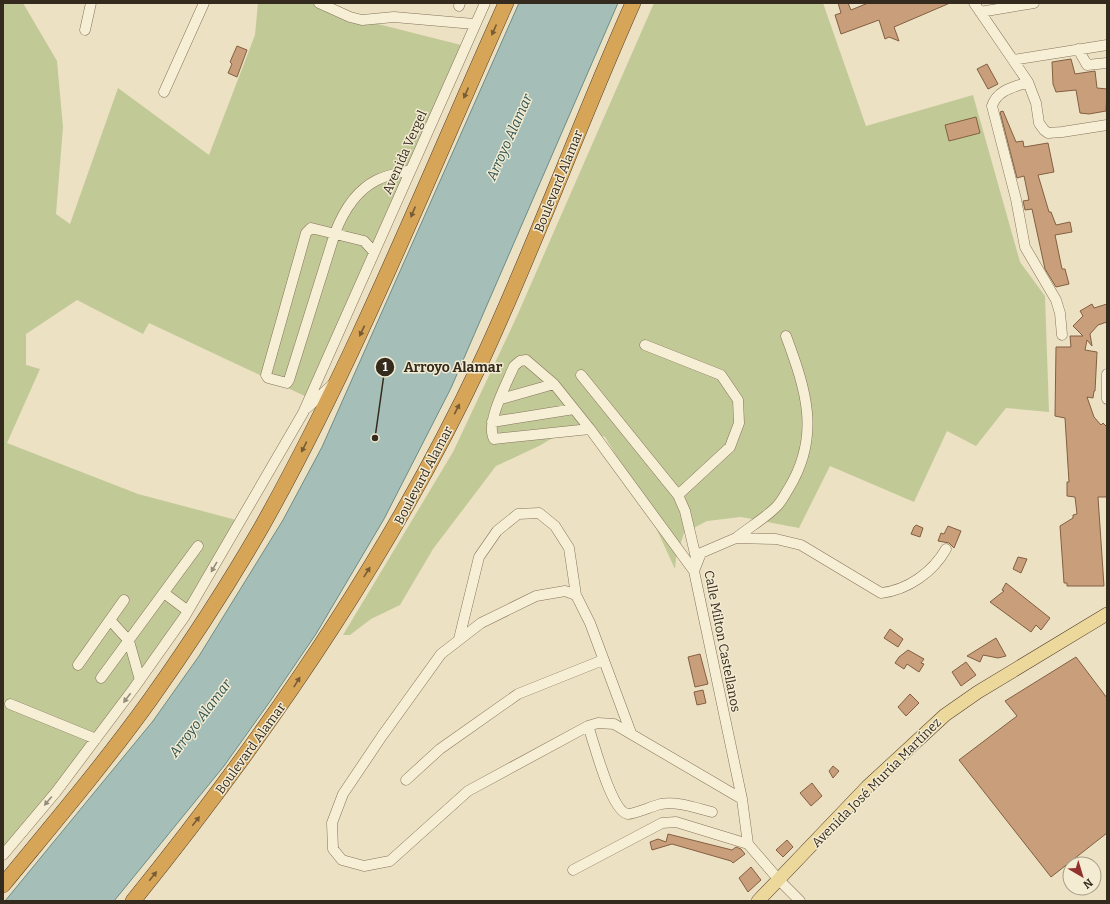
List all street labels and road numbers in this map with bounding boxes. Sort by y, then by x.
street label: Avenida Vergel [379,108,430,196]
street label: Boulevard Alamar [531,128,586,234]
street label: Boulevard Alamar [391,423,456,527]
street label: Calle Milton Castellanos [701,569,744,713]
street label: Boulevard Alamar [212,700,289,797]
street label: Avenida José Murúa Martínez [809,715,944,850]

